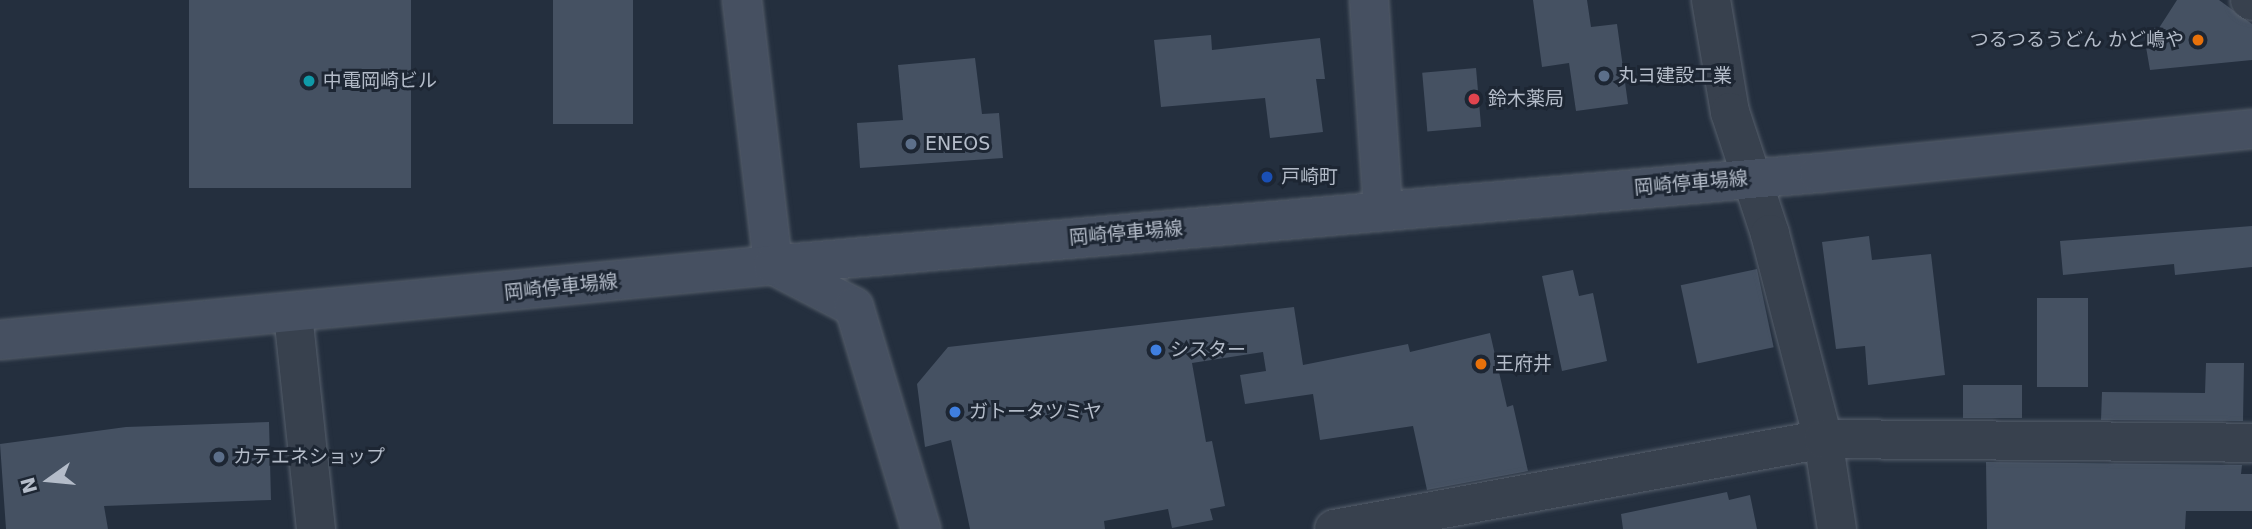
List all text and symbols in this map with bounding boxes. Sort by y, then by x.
place label: つるつるうどん かど嶋や [1969,29,2184,51]
marker: つるつるうどん かど嶋や [2190,32,2206,48]
place label: 丸ヨ建設工業 [1618,65,1732,87]
marker: 丸ヨ建設工業 [1596,68,1612,84]
place label: 中電岡崎ビル [323,70,437,92]
marker: 中電岡崎ビル [301,73,317,89]
place label: 鈴木薬局 [1488,88,1564,110]
marker: 鈴木薬局 [1466,91,1482,107]
place label: ENEOS [925,133,990,155]
marker: ENEOS [903,136,919,152]
place label: 戸崎町 [1281,166,1338,188]
street label: 岡崎停車場線 [1633,167,1749,199]
marker: 戸崎町 [1259,169,1275,185]
street label: 岡崎停車場線 [1068,217,1184,249]
street label: 岡崎停車場線 [503,270,619,304]
place label: シスター [1170,339,1246,361]
marker: シスター [1148,342,1164,358]
place label: 王府井 [1495,353,1552,375]
marker: 王府井 [1473,356,1489,372]
place label: ガトータツミヤ [969,401,1102,423]
marker: ガトータツミヤ [947,404,963,420]
north arrow [14,445,84,515]
place label: カテエネショップ [233,446,385,468]
marker: カテエネショップ [211,449,227,465]
text: N [16,475,41,496]

